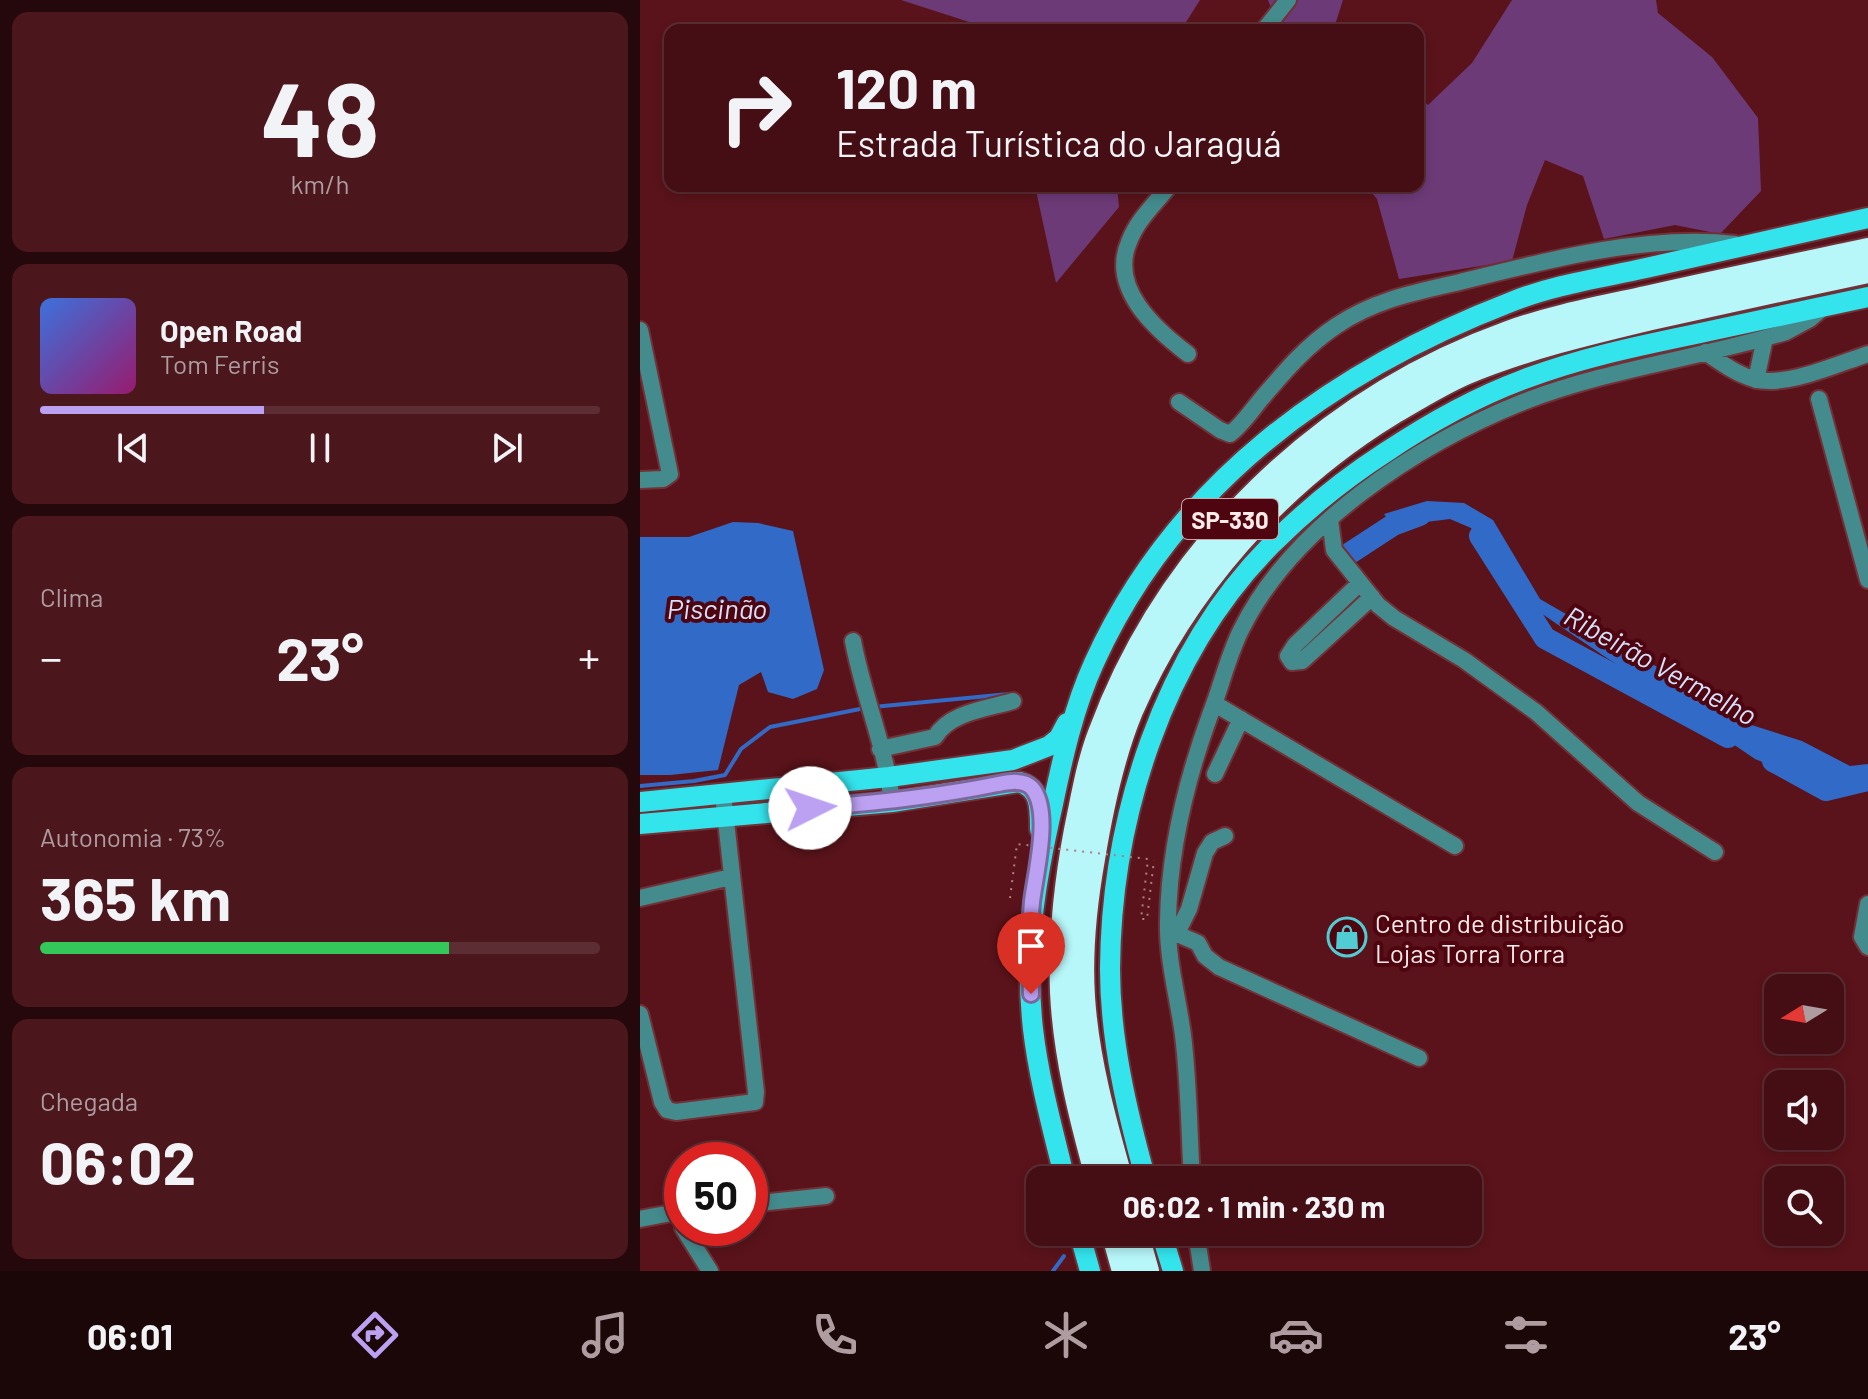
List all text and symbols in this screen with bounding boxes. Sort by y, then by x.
text: 48 [260,53,380,178]
text: 120 m [836,53,977,120]
icon: right [704,56,808,160]
text: Estrada Turística do Jaraguá [836,121,1282,164]
text: km/h [291,168,349,199]
text: Open Road [160,312,302,348]
text: Tom Ferris [160,348,280,379]
icon: previous [111,426,155,470]
icon: pause [298,426,342,470]
icon: next [485,426,529,470]
road number: SP-330 [1182,499,1278,539]
text: Clima [40,581,103,612]
water label: Piscinão [667,591,767,625]
water label: Ribeirão Vermelho [1559,598,1763,732]
text: 23° [276,621,364,693]
text: − [40,630,62,683]
text: + [578,630,600,683]
position arrow [768,766,852,850]
text: Autonomia · 73% [40,821,226,852]
text: 365 km [40,861,231,933]
place label: Centro de distribuição Lojas Torra Torra [1375,907,1624,968]
pin [997,912,1065,994]
shop icon: Centro de distribuição Lojas Torra Torra [1326,916,1368,958]
icon: arrive [1009,924,1053,968]
north arrow [1764,974,1844,1054]
map controls [1764,974,1844,1246]
button: sound [1764,1070,1844,1150]
text: Chegada [40,1085,138,1116]
text: 06:02 [40,1125,196,1197]
speed limit sign: 50 [664,1142,768,1246]
button: search [1764,1166,1844,1246]
text: 06:02 · 1 min · 230 m [1123,1188,1385,1224]
icon: directions [347,1307,403,1363]
icon: music [577,1307,633,1363]
icon: phone [807,1307,863,1363]
icon: climate [1038,1307,1094,1363]
icon: car [1268,1307,1324,1363]
icon: filters [1498,1307,1554,1363]
text: 06:01 [87,1314,173,1357]
text: 23° [1728,1314,1781,1357]

